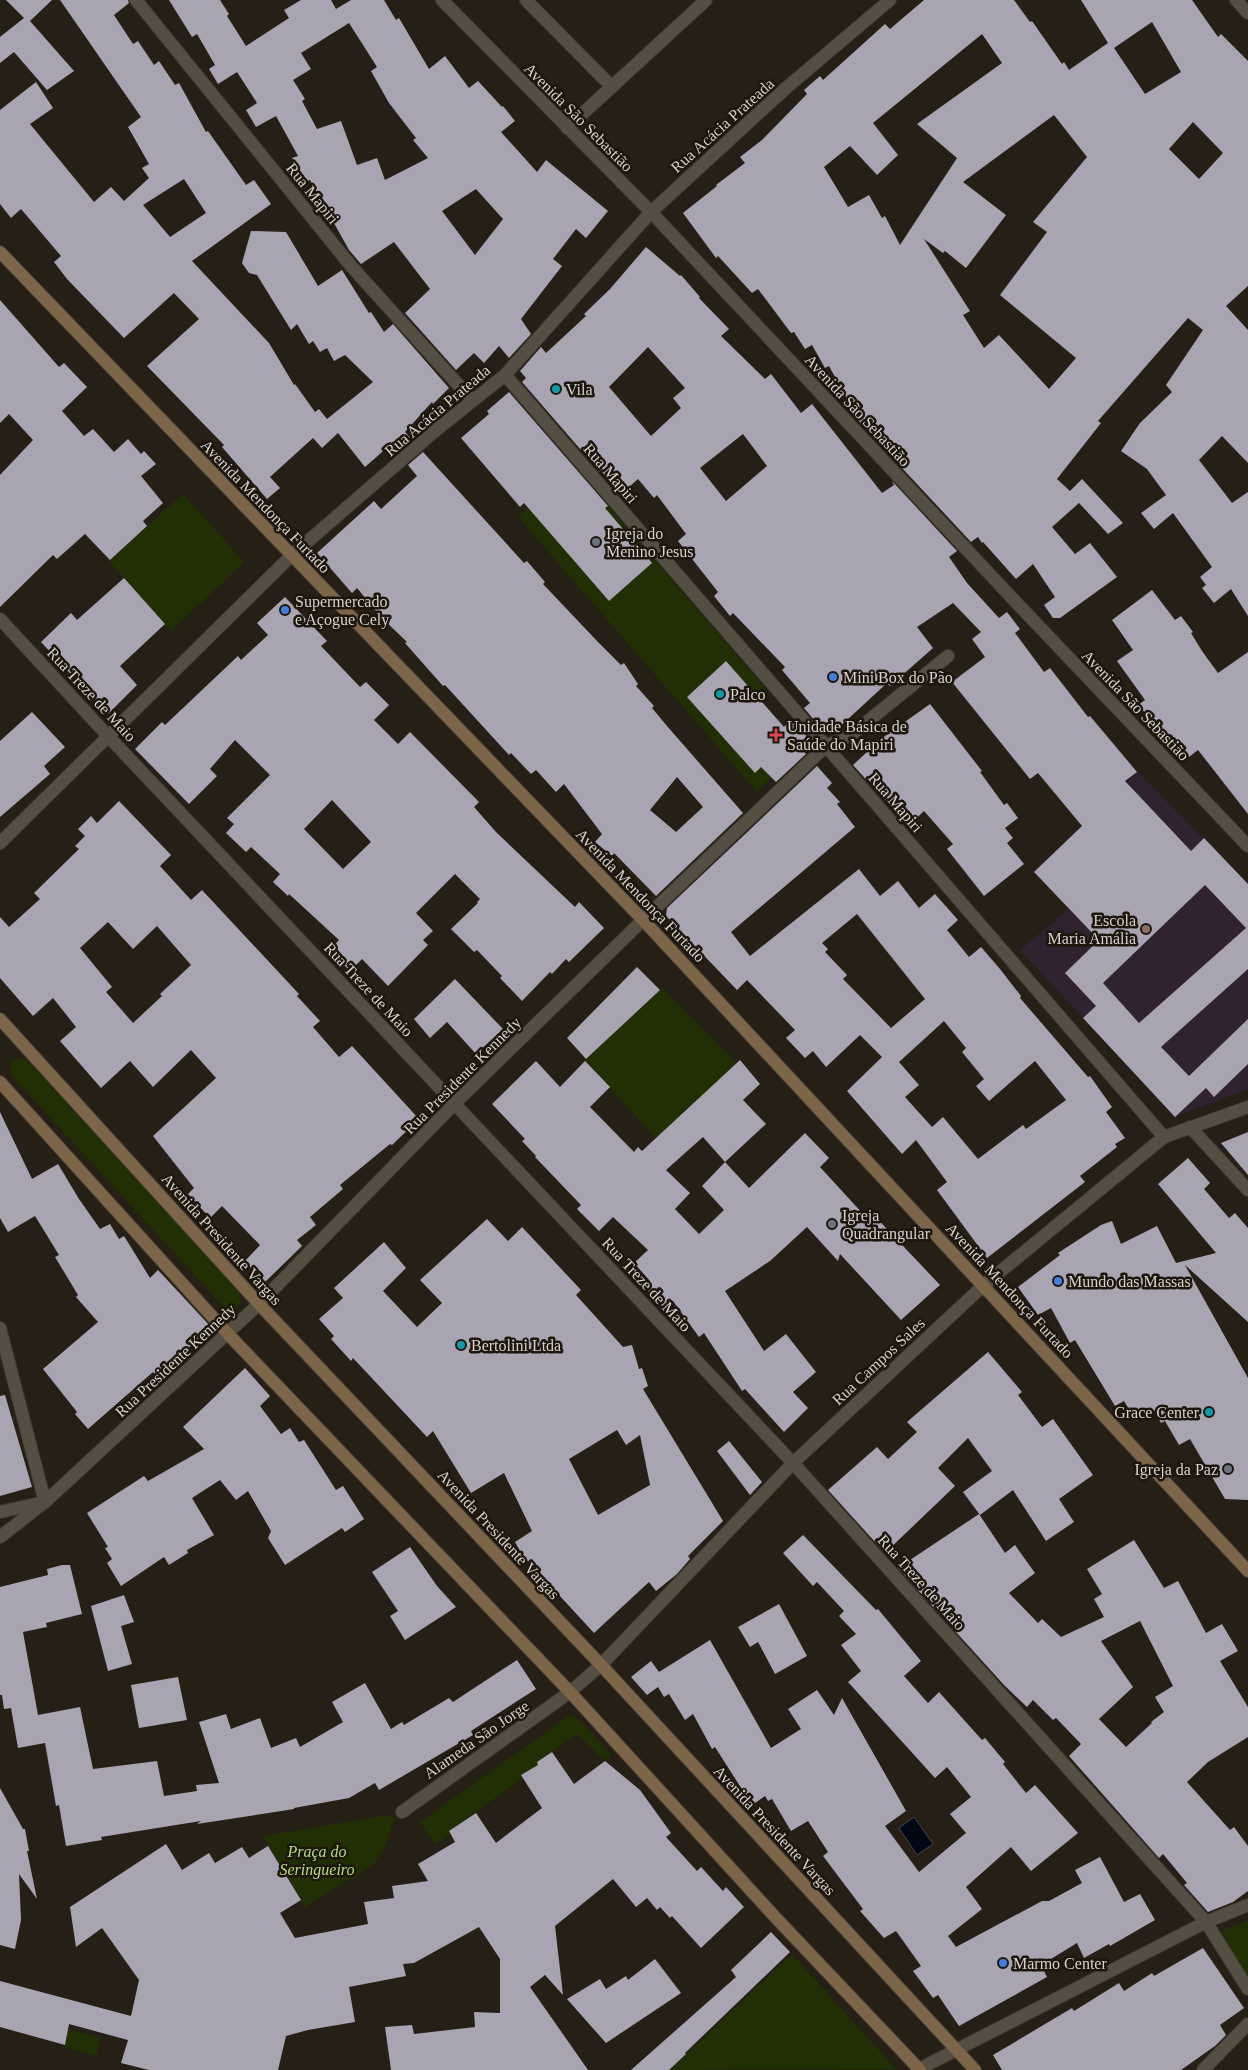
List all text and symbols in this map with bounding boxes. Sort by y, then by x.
street label: Avenida São Sebastião [521,60,636,175]
street label: Rua Acácia Prateada [667,75,777,176]
street label: Rua Mapiri [282,159,343,228]
street label: Avenida São Sebastião [802,351,914,470]
street label: Rua Acácia Prateada [381,361,493,459]
place label: Vila [566,381,593,398]
marker: Vila [550,383,562,395]
street label: Avenida Mendonça Furtado [197,436,334,577]
street label: Rua Mapiri [579,440,641,508]
place label: Igreja do Menino Jesus [606,525,694,560]
marker: Igreja do Menino Jesus [590,536,602,548]
place label: Supermercado e Açogue Cely [295,593,389,629]
marker: Supermercado e Açogue Cely [279,604,291,616]
street label: Rua Treze de Maio [44,644,140,745]
street label: Avenida São Sebastião [1079,647,1193,764]
place label: Mini Box do Pão [843,669,953,686]
marker: Mini Box do Pão [827,671,839,683]
place label: Palco [730,686,766,703]
marker: Palco [714,688,726,700]
place label: Unidade Básica de Saúde do Mapiri [787,718,907,754]
marker: Unidade Básica de Saúde do Mapiri [769,728,783,742]
street label: Rua Mapiri [864,769,926,837]
street label: Avenida Mendonça Furtado [572,825,709,966]
place label: Escola Maria Amália [1048,912,1136,947]
marker: Escola Maria Amália [1140,923,1152,935]
street label: Rua Treze de Maio [321,939,417,1040]
street label: Rua Presidente Kennedy [400,1013,525,1138]
street label: Avenida Presidente Vargas [157,1170,285,1309]
place label: Igreja Quadrangular [842,1207,931,1243]
marker: Igreja Quadrangular [826,1218,838,1230]
street label: Avenida Mendonça Furtado [942,1219,1077,1362]
street label: Rua Treze de Maio [599,1234,695,1335]
place label: Mundo das Massas [1068,1273,1191,1290]
marker: Mundo das Massas [1052,1275,1064,1287]
street label: Rua Presidente Kennedy [112,1300,240,1421]
street label: Rua Campos Sales [829,1314,929,1409]
place label: Bertolini Ltda [471,1337,561,1354]
marker: Bertolini Ltda [455,1339,467,1351]
place label: Grace Center [1114,1404,1200,1421]
marker: Grace Center [1203,1406,1215,1418]
place label: Igreja da Paz [1134,1461,1218,1479]
marker: Igreja da Paz [1222,1463,1234,1475]
street label: Avenida Presidente Vargas [434,1466,563,1603]
street label: Rua Treze de Maio [874,1531,969,1633]
street label: Alameda São Jorge [421,1697,533,1783]
street label: Avenida Presidente Vargas [710,1762,839,1899]
park label: Praça do Seringueiro [280,1843,354,1879]
place label: Marmo Center [1013,1955,1107,1972]
marker: Marmo Center [997,1957,1009,1969]

